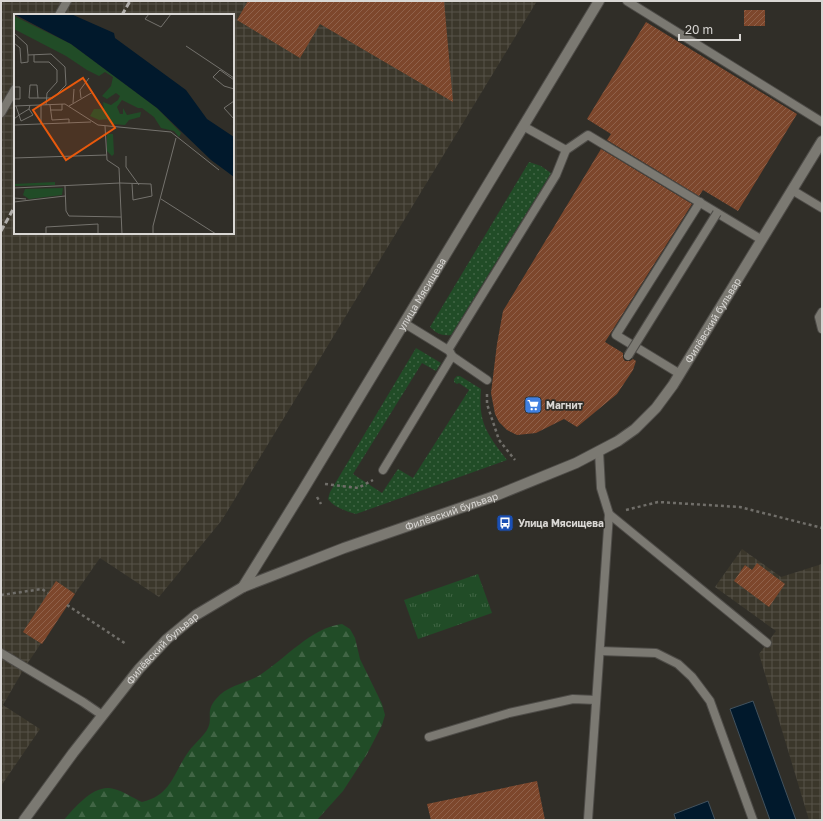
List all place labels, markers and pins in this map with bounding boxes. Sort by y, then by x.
supermarket icon: Магнит [523,395,543,415]
place label: Магнит [546,399,583,411]
bus stop icon: Улица Мясищева [495,513,515,533]
place label: Улица Мясищева [518,517,604,529]

